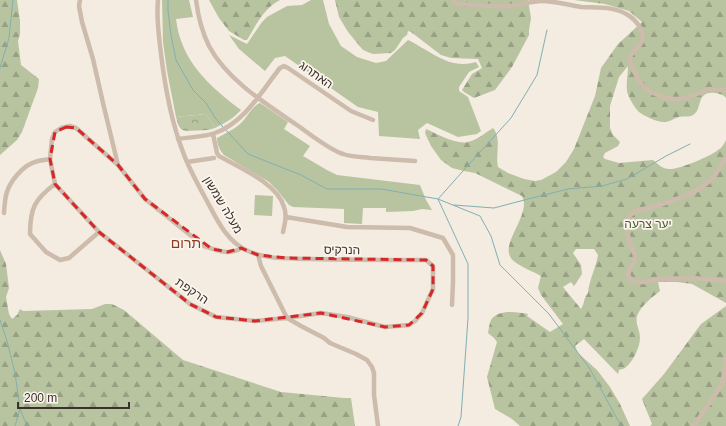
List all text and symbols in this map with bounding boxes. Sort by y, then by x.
street label: האתרוג [296,58,336,92]
street label: מעלה שמשון [201,174,245,236]
park label: יער צרעה [624,217,672,231]
district label: תרום [171,235,201,251]
street label: הנרקיס [324,243,360,257]
street label: הרקפת [173,275,211,307]
scale bar [18,384,129,410]
text: 200 m [24,391,57,405]

